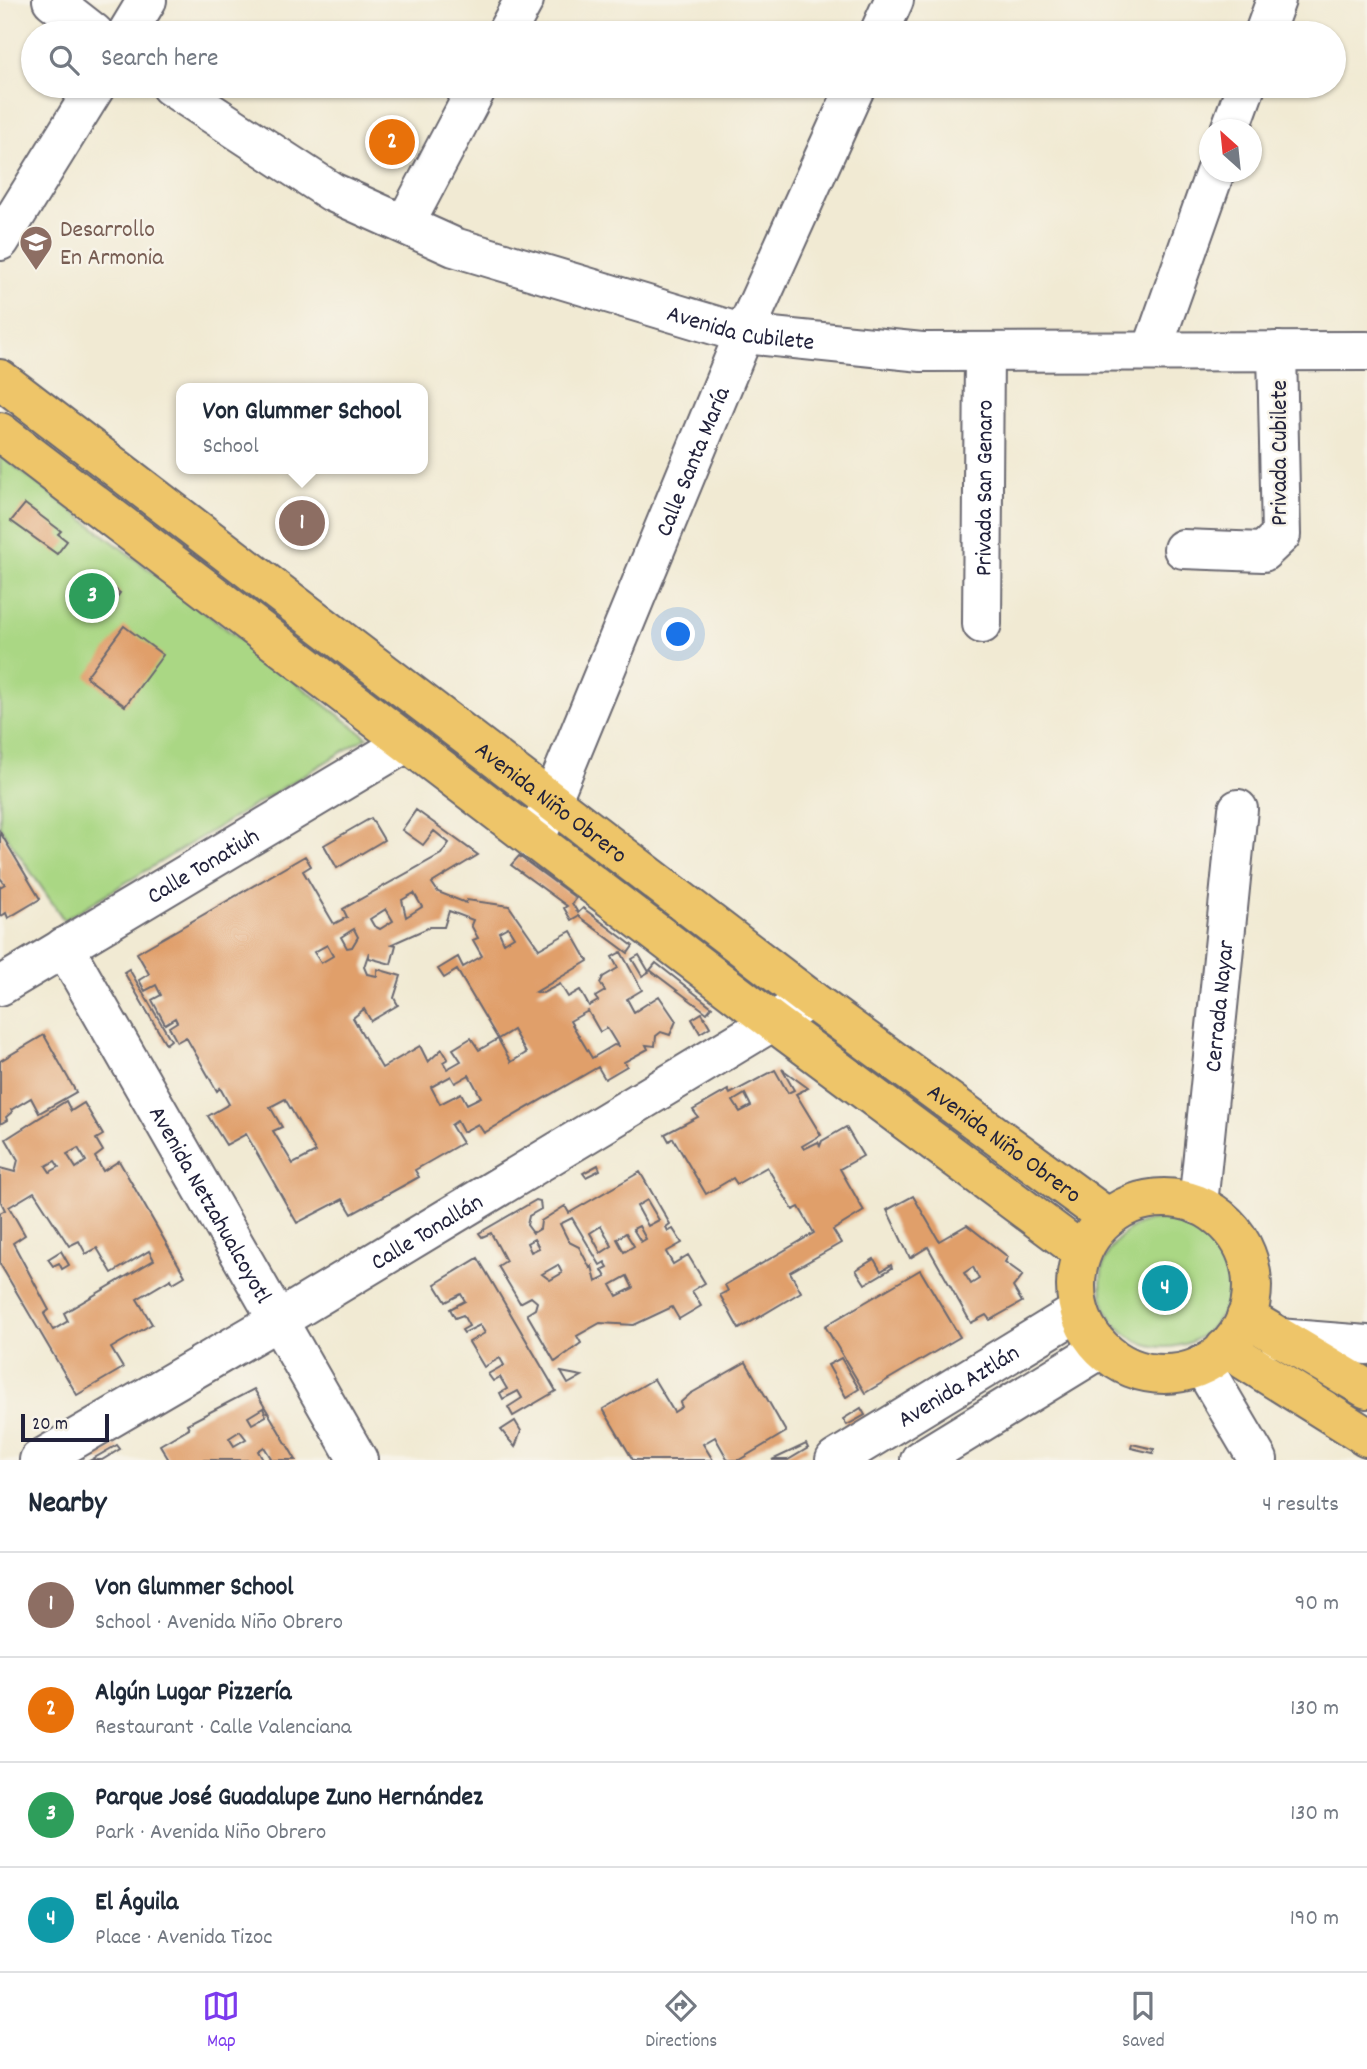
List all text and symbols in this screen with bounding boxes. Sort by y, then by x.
search box [21,21,1346,98]
icon: search [45,41,83,79]
text: Search here [101,41,219,78]
pin: 2 [369,116,415,168]
north arrow [1199,119,1262,182]
place label: Desarrollo En Armonia [60,214,164,276]
school or university icon: Desarrollo En Armonia [17,223,55,272]
street label: Avenida Cubilete [662,298,816,361]
street label: Privada Cubilete [1264,380,1298,526]
street label: Calle Santa María [648,381,741,542]
popup [176,383,428,474]
text: Von Glummer School [203,394,401,431]
street label: Privada San Genaro [968,400,1004,576]
text: School [203,431,259,464]
pin: 1 [279,497,325,549]
pin: 3 [69,570,115,622]
your location [661,617,695,651]
street label: Avenida Niño Obrero [467,734,633,873]
street label: Calle Tonatiuh [141,820,267,914]
street label: Cerrada Nayar [1198,939,1245,1074]
street label: Avenida Niño Obrero [919,1077,1087,1213]
street label: Avenida Netzahualcoyotl [138,1100,279,1311]
street label: Calle Tonallán [365,1186,490,1280]
pin: 4 [1142,1262,1188,1314]
street label: Avenida Aztlán [892,1337,1027,1438]
scale bar [21,1411,108,1443]
text: 20 m [32,1412,68,1439]
text: Nearby [28,1484,106,1527]
text: 4 results [1262,1489,1339,1522]
text: Von Glummer School [95,1570,293,1607]
text: 1 [48,1588,54,1621]
text: 90 m [1295,1588,1339,1621]
text: School · Avenida Niño Obrero [95,1607,343,1640]
text: Algún Lugar Pizzería [95,1675,291,1712]
text: 2 [46,1693,56,1726]
text: 130 m [1290,1693,1339,1726]
text: Restaurant · Calle Valenciana [95,1712,352,1745]
text: Parque José Guadalupe Zuno Hernández [95,1780,483,1817]
text: 3 [46,1798,56,1831]
text: 130 m [1290,1798,1339,1831]
text: Park · Avenida Niño Obrero [95,1817,326,1850]
text: El Águila [95,1885,178,1922]
text: 4 [46,1903,56,1936]
text: 190 m [1290,1903,1339,1936]
text: Place · Avenida Tizoc [95,1922,272,1955]
tab: Map [202,1987,240,2056]
tab: Directions [645,1987,717,2056]
tab: Saved [1122,1987,1165,2056]

